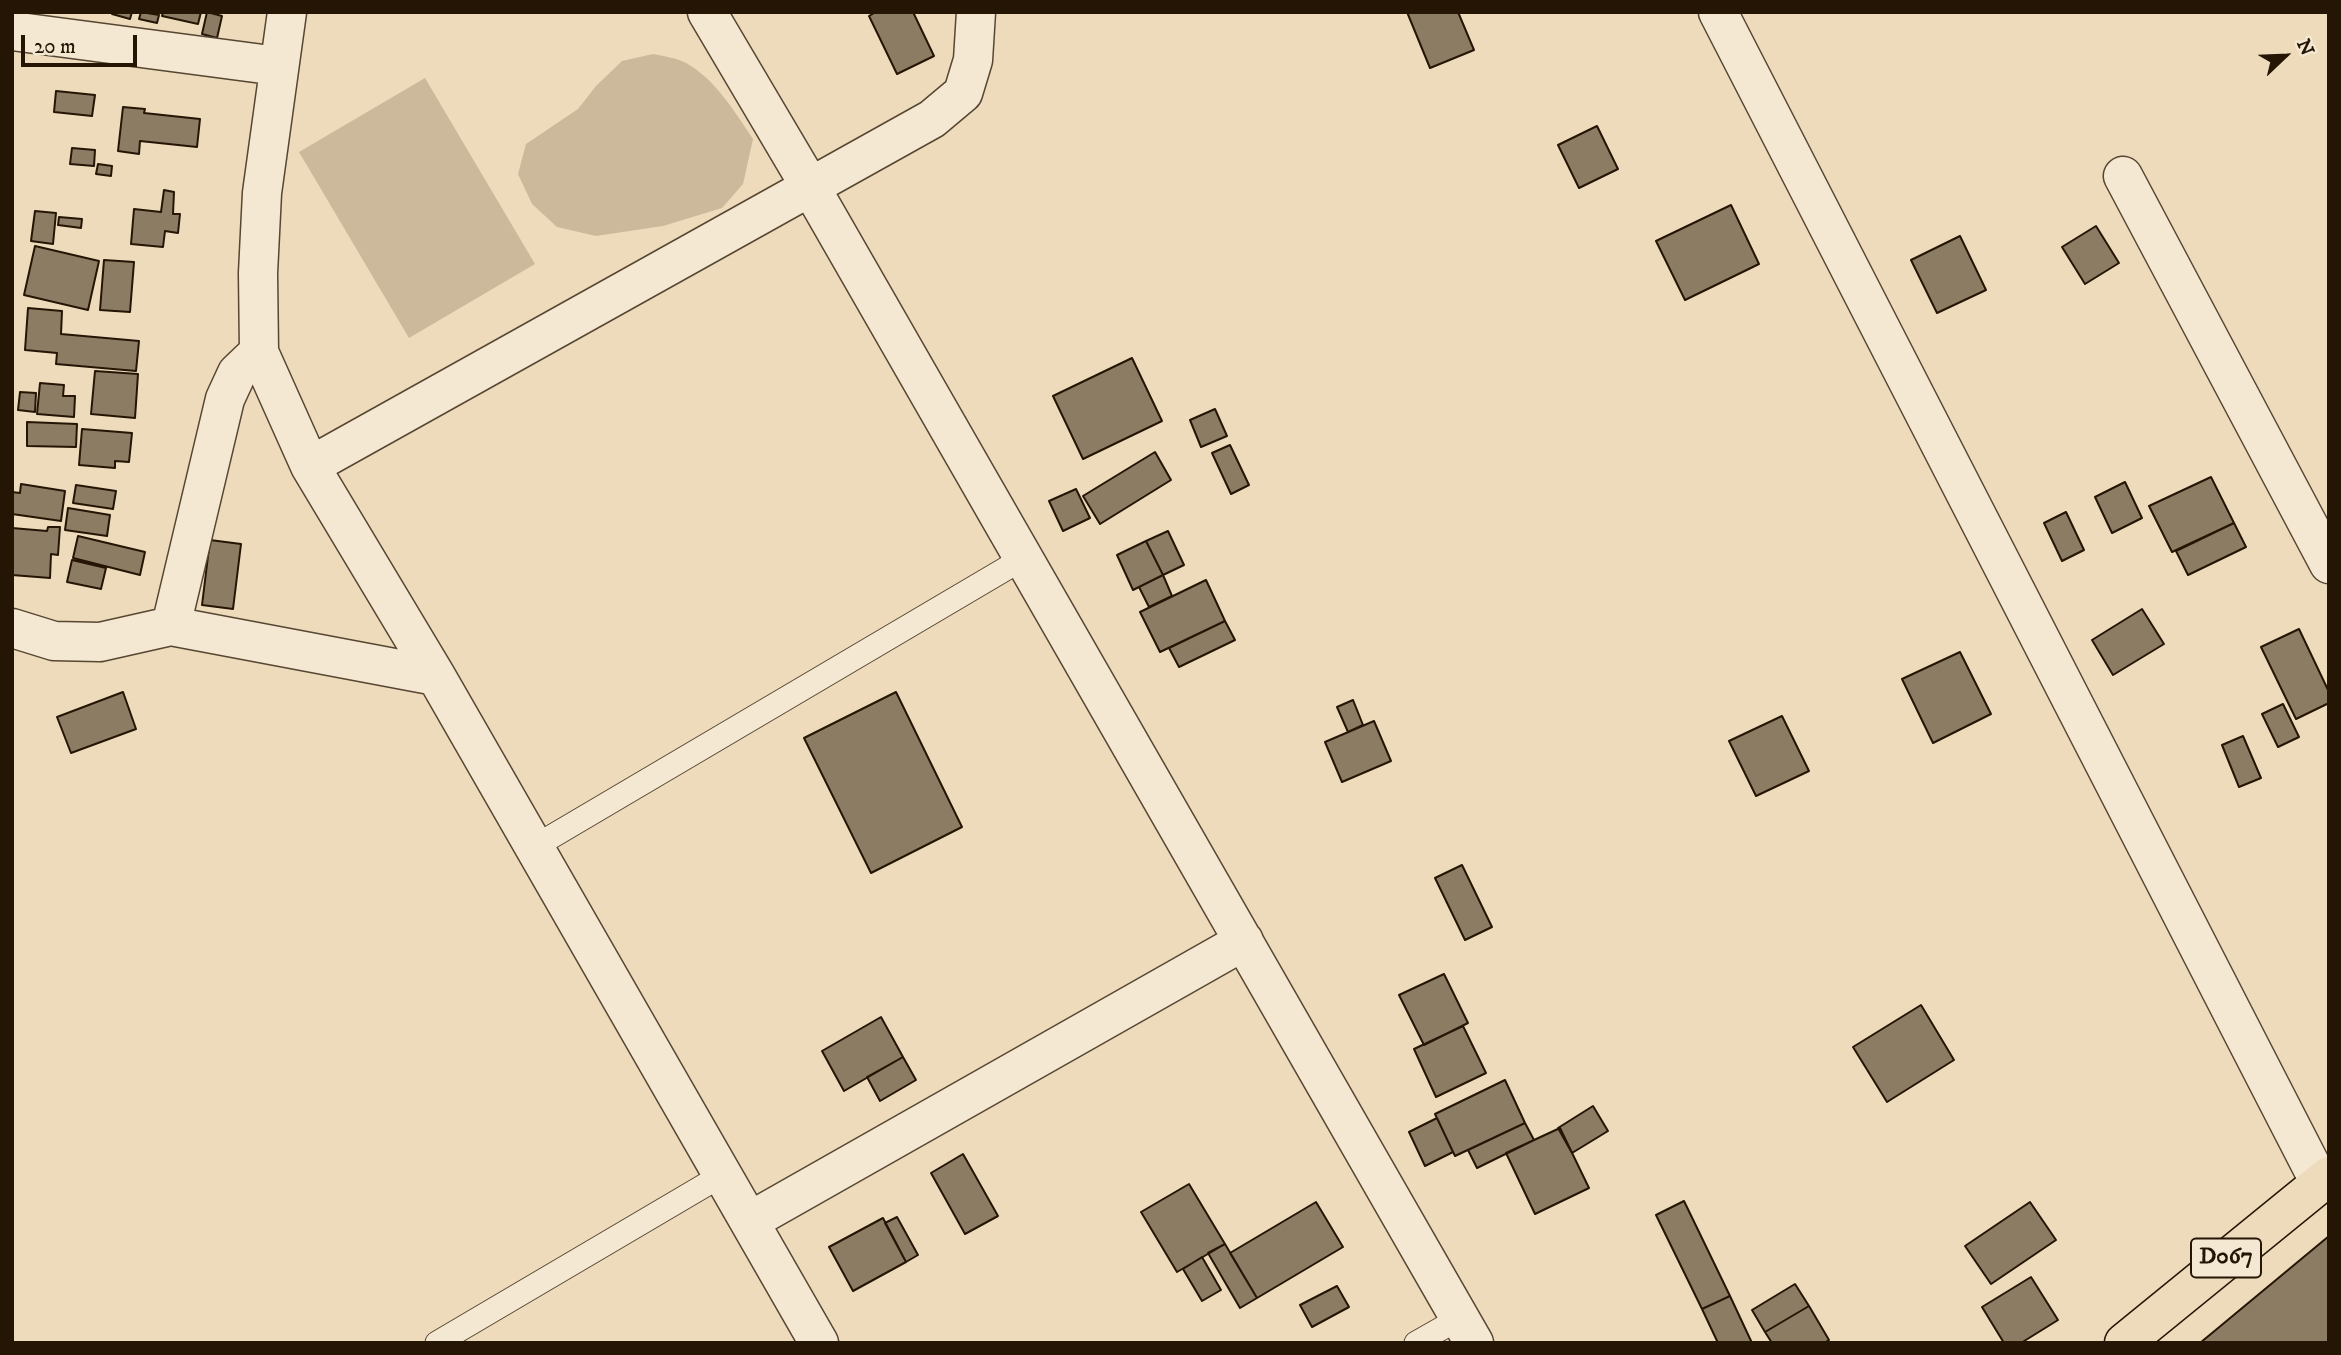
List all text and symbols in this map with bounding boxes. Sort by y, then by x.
scale bar [24,21,140,65]
north arrow [2250,21,2320,91]
text: 20 m [34,34,76,60]
text: N [2291,36,2318,59]
road number: D067 [2191,1238,2261,1278]

